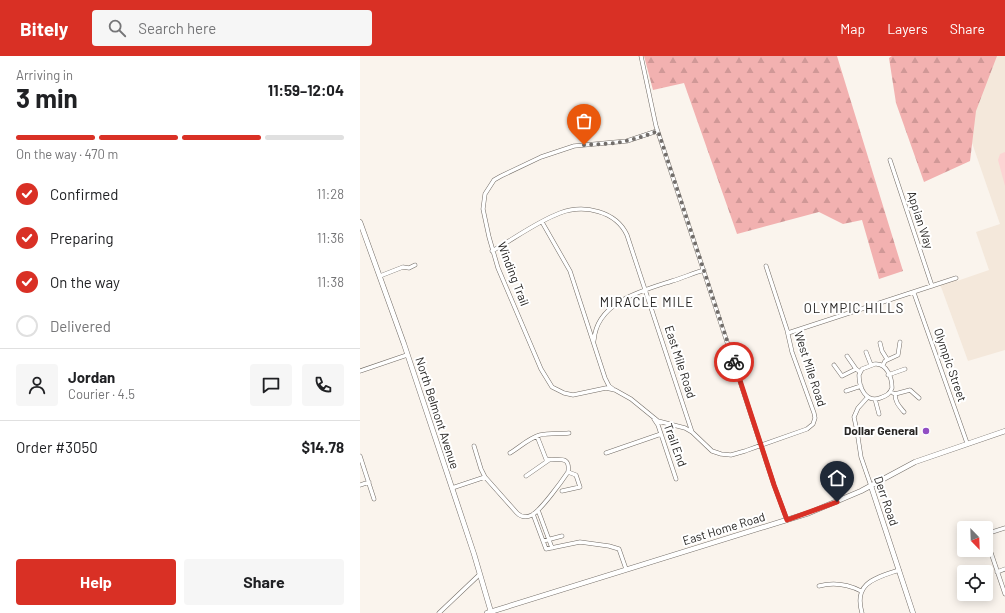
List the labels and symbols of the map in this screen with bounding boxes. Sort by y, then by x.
pin [567,104,601,145]
street label: Appian Way [905,189,937,251]
street label: Winding Trail [495,240,533,308]
district label: MIRACLE MILE [600,294,694,310]
district label: OLYMPIC HILLS [804,300,904,316]
street label: East Mile Road [663,324,699,400]
street label: Olympic Street [932,326,970,403]
street label: West Mile Road [792,329,830,408]
courier [714,342,754,382]
street label: North Belmont Avenue [413,355,463,470]
street label: Trail End [662,421,690,468]
place label: Dollar General [844,423,918,437]
marker: Dollar General [921,426,931,436]
pin [820,461,854,502]
street label: Derr Road [872,474,902,527]
street label: East Home Road [681,509,767,547]
north arrow [957,521,993,557]

